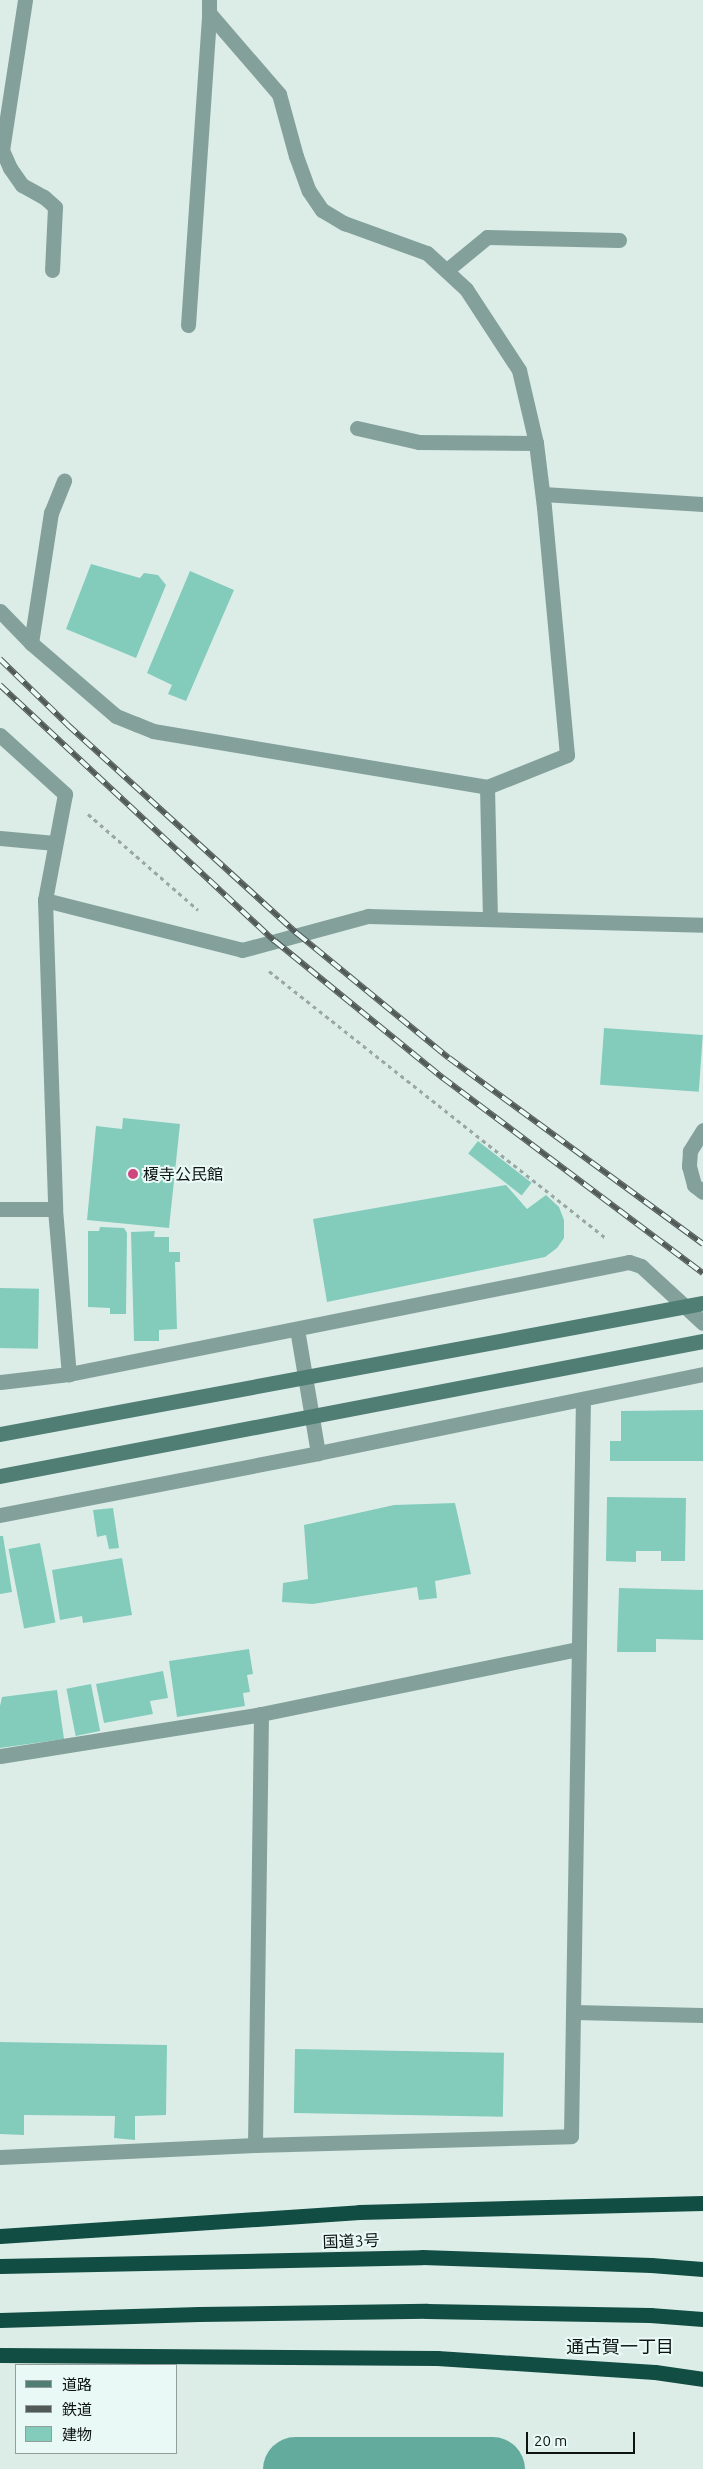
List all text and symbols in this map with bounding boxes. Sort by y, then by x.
place label: 榎寺公民館 [143,1164,223,1184]
marker: 榎寺公民館 [127,1168,139,1180]
street label: 国道3号 [322,2230,380,2252]
district label: 通古賀一丁目 [566,2335,674,2357]
legend [15,2364,178,2454]
text: 道路 [62,2376,92,2393]
text: 鉄道 [62,2401,92,2418]
scale bar [528,2422,637,2454]
text: 建物 [62,2426,92,2443]
text: 20 m [534,2432,567,2449]

